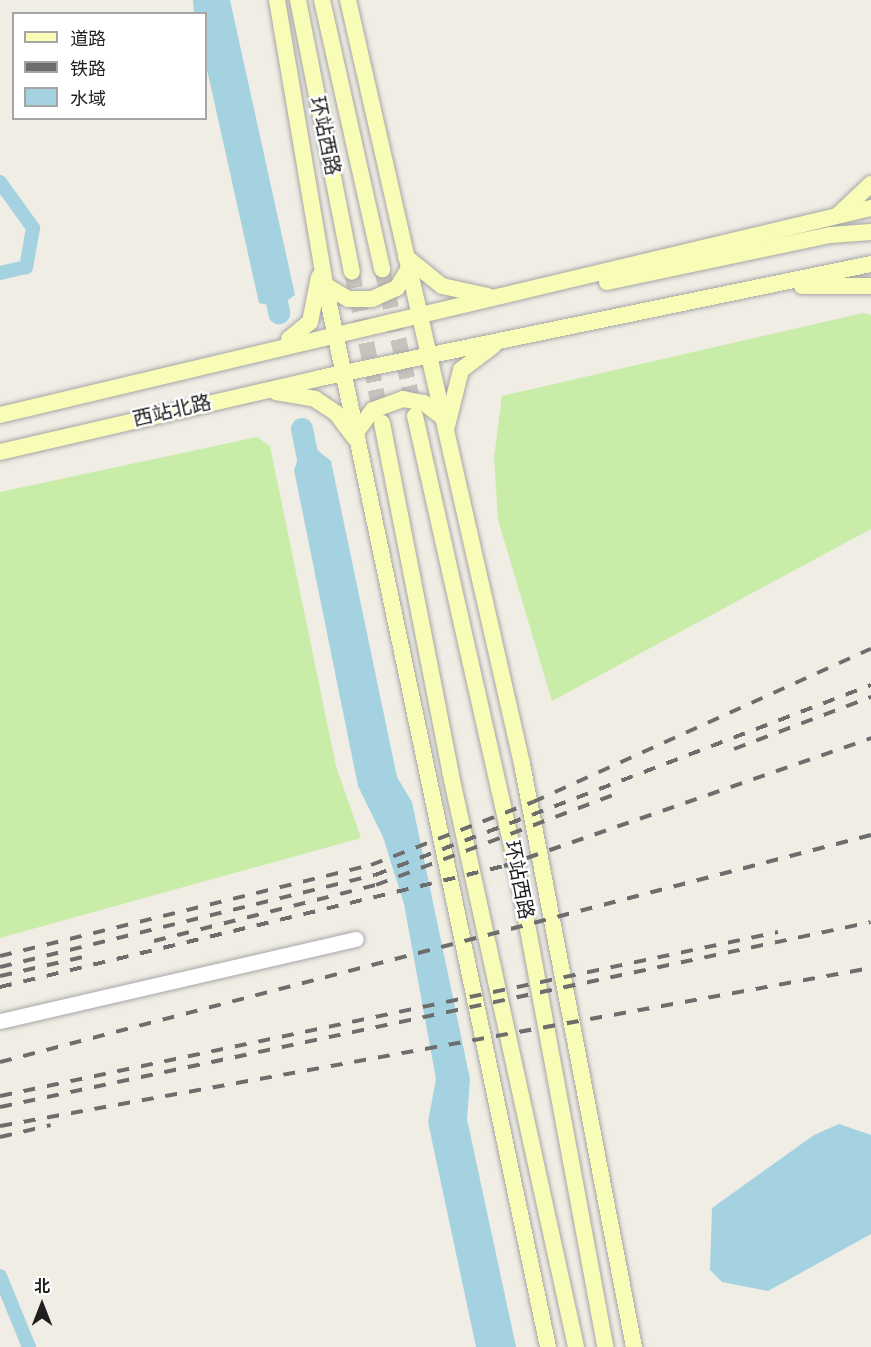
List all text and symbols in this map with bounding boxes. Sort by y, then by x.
legend [12,12,207,120]
text: 道路 [70,28,106,50]
text: 铁路 [70,58,106,80]
text: 水域 [70,88,106,110]
street label: 环站西路 [305,94,345,178]
street label: 西站北路 [130,390,214,432]
street label: 环站西路 [500,838,538,922]
north arrow [12,1275,72,1335]
text: 北 [34,1277,50,1296]

